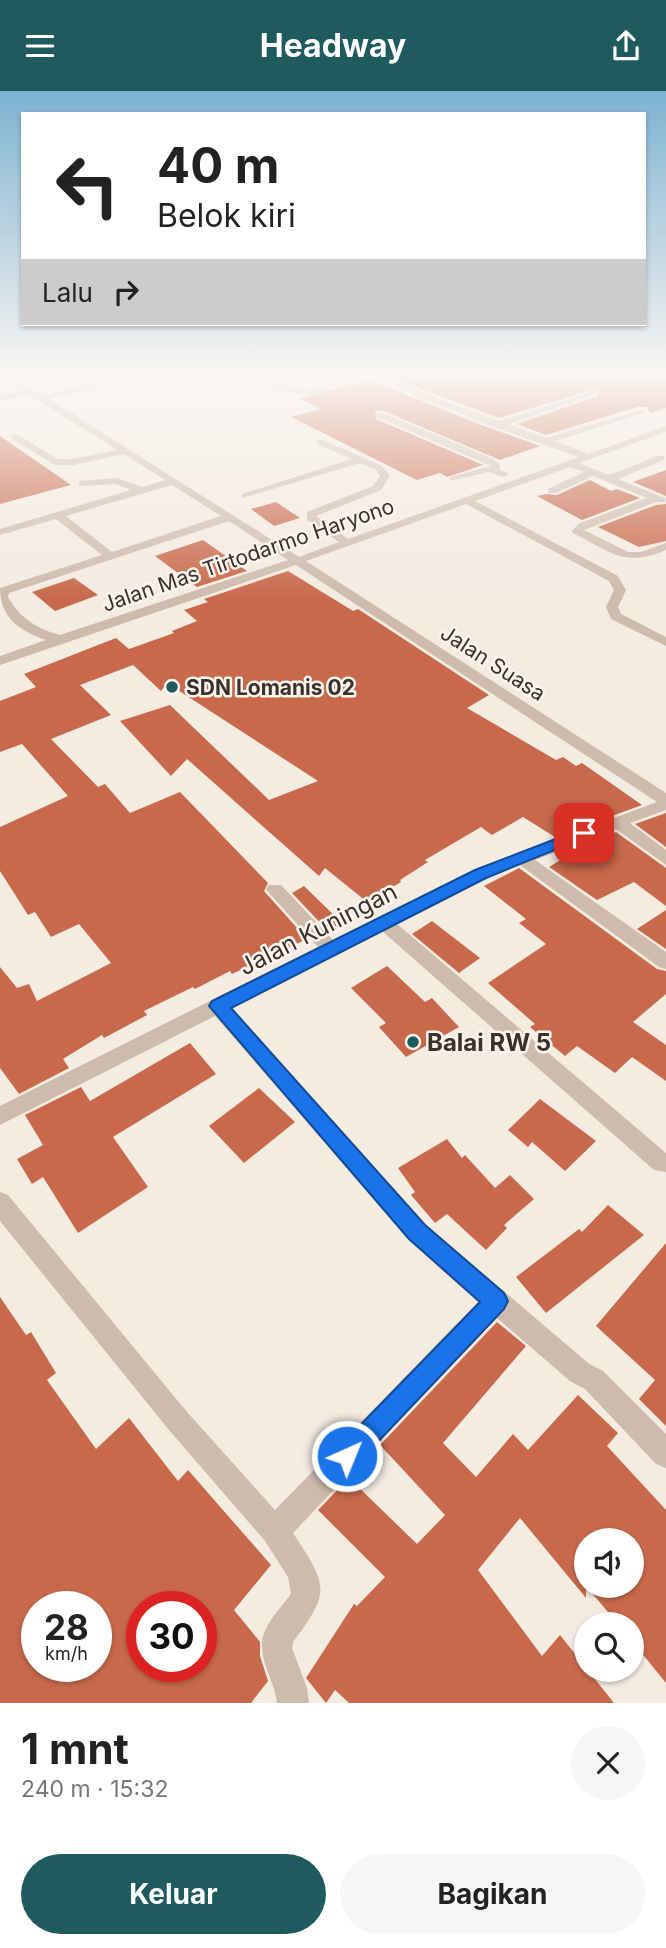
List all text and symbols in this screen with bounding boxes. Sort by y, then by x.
text: Headway [260,26,406,65]
icon: menu [21,27,59,65]
icon: share [607,27,645,65]
text: 40 m [157,136,280,195]
icon: left [42,140,133,231]
text: Belok kiri [157,196,296,235]
icon: right [107,273,145,311]
text: Lalu [42,277,93,308]
street label: Jalan Mas Tirtodarmo Haryono [99,493,397,617]
street label: Jalan Suasa [436,620,550,706]
place label: SDN Lomanis 02 [186,675,355,700]
marker: SDN Lomanis 02 [164,679,180,695]
pin [554,803,614,863]
icon: arrive [565,814,603,852]
street label: Jalan Kuningan [234,877,402,981]
place label: Balai RW 5 [427,1028,551,1057]
marker: Balai RW 5 [405,1034,421,1050]
position arrow [310,1419,384,1493]
map controls [574,1528,644,1682]
button: sound [574,1528,644,1598]
speed limit sign: 30 [126,1591,217,1682]
text: 28 [44,1606,89,1648]
button: search [574,1612,644,1682]
text: km/h [45,1643,88,1664]
text: 1 mnt [21,1723,129,1774]
button: close [571,1726,645,1800]
text: 240 m · 15:32 [21,1775,168,1803]
button: Keluar [21,1854,326,1934]
button: Bagikan [340,1854,645,1934]

